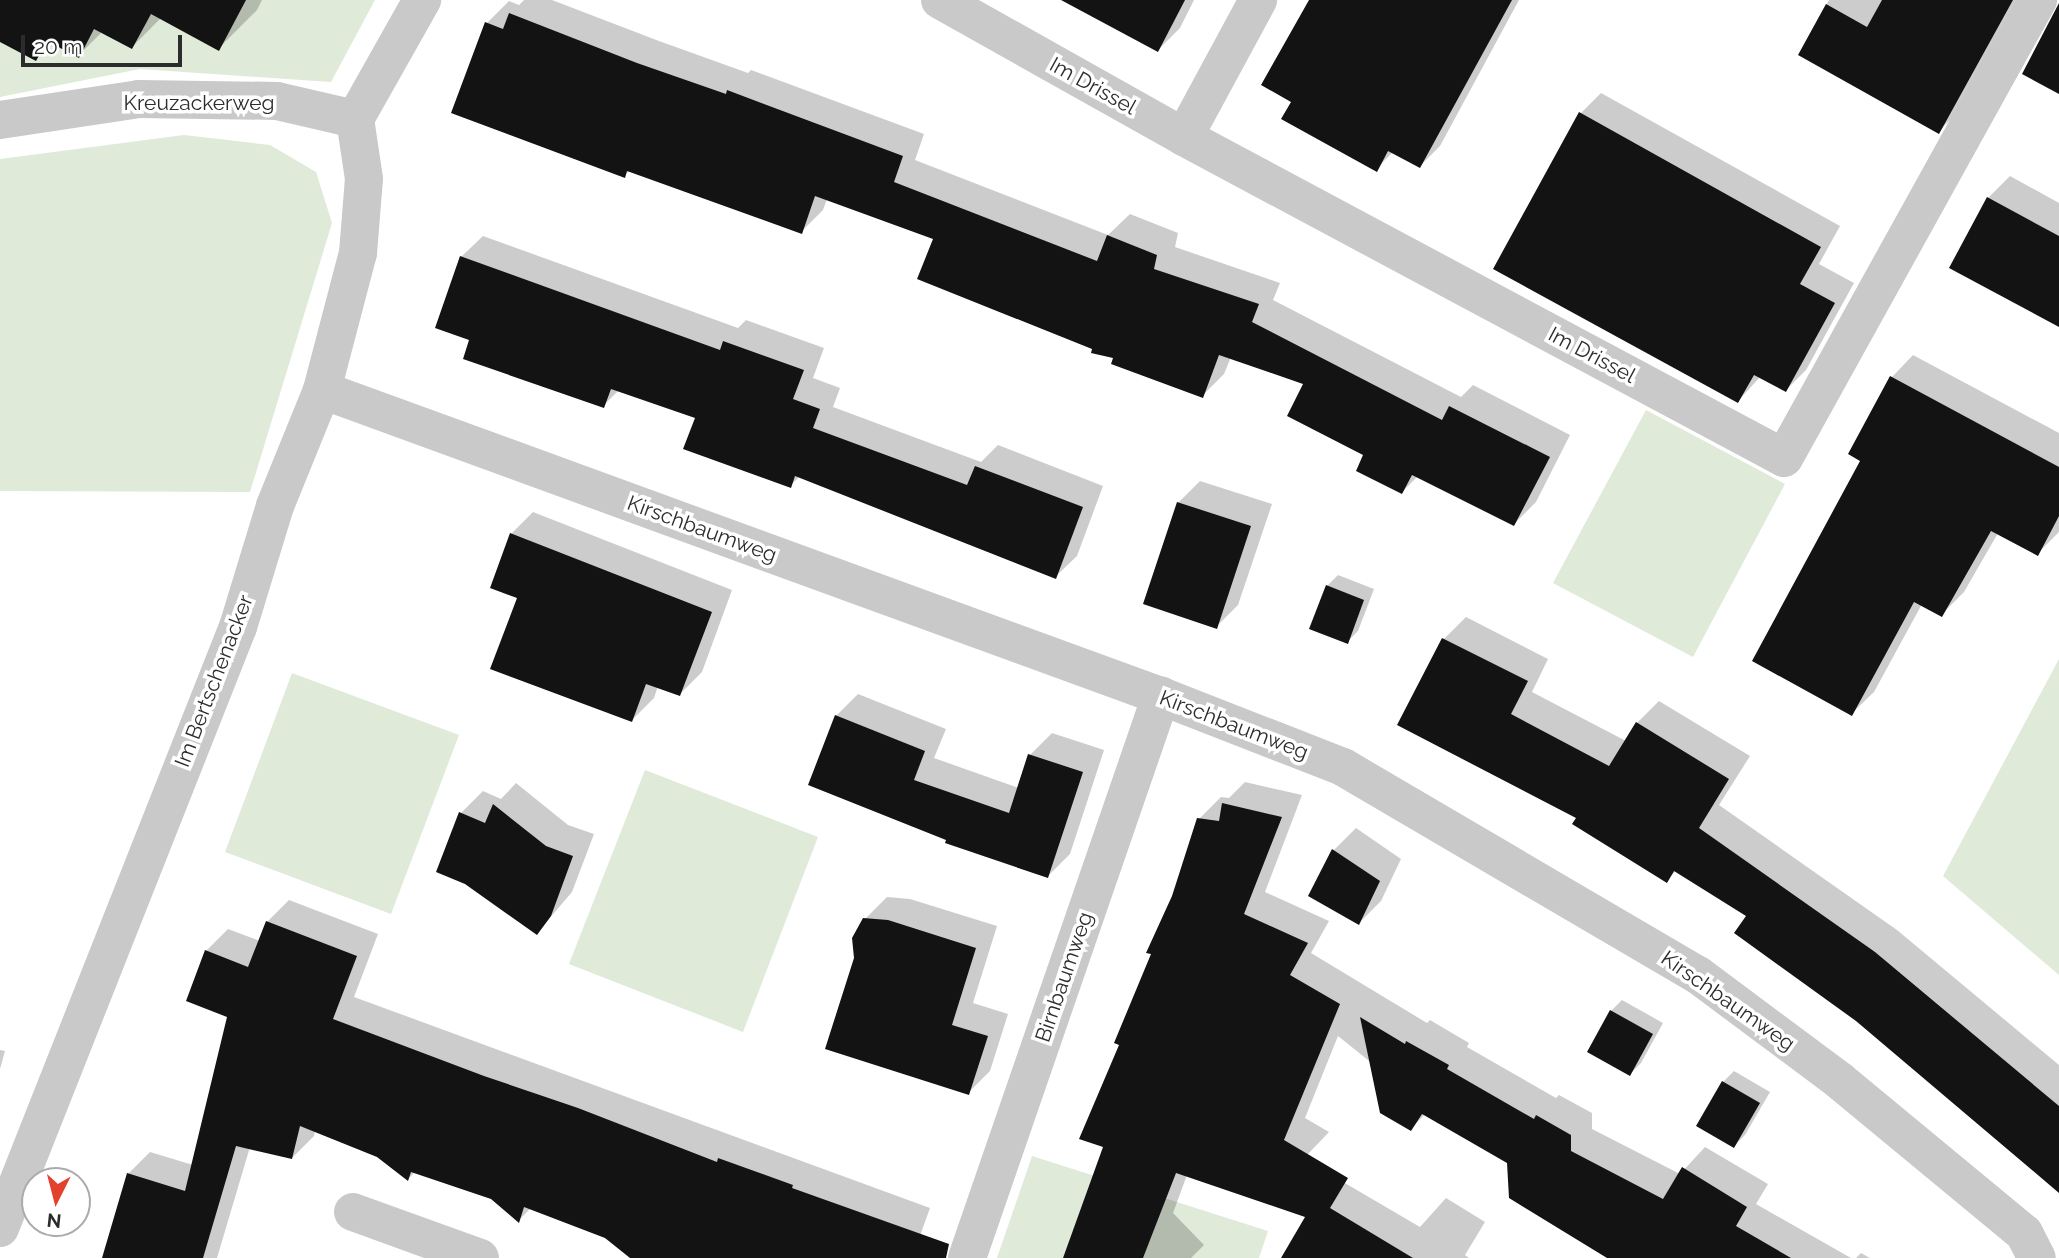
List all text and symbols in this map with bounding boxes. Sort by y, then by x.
scale bar [24,21,186,65]
text: 20 m [34,34,82,59]
street label: Im Drissel [1045,52,1141,120]
street label: Kreuzackerweg [124,90,274,116]
street label: Im Drissel [1544,322,1640,388]
street label: Kirschbaumweg [624,490,780,568]
street label: Im Bertschenacker [170,591,258,771]
street label: Kirschbaumweg [1156,685,1312,765]
street label: Birnbaumweg [1030,909,1098,1045]
street label: Kirschbaumweg [1656,946,1800,1056]
north arrow [21,1167,91,1237]
text: N [46,1209,62,1233]

